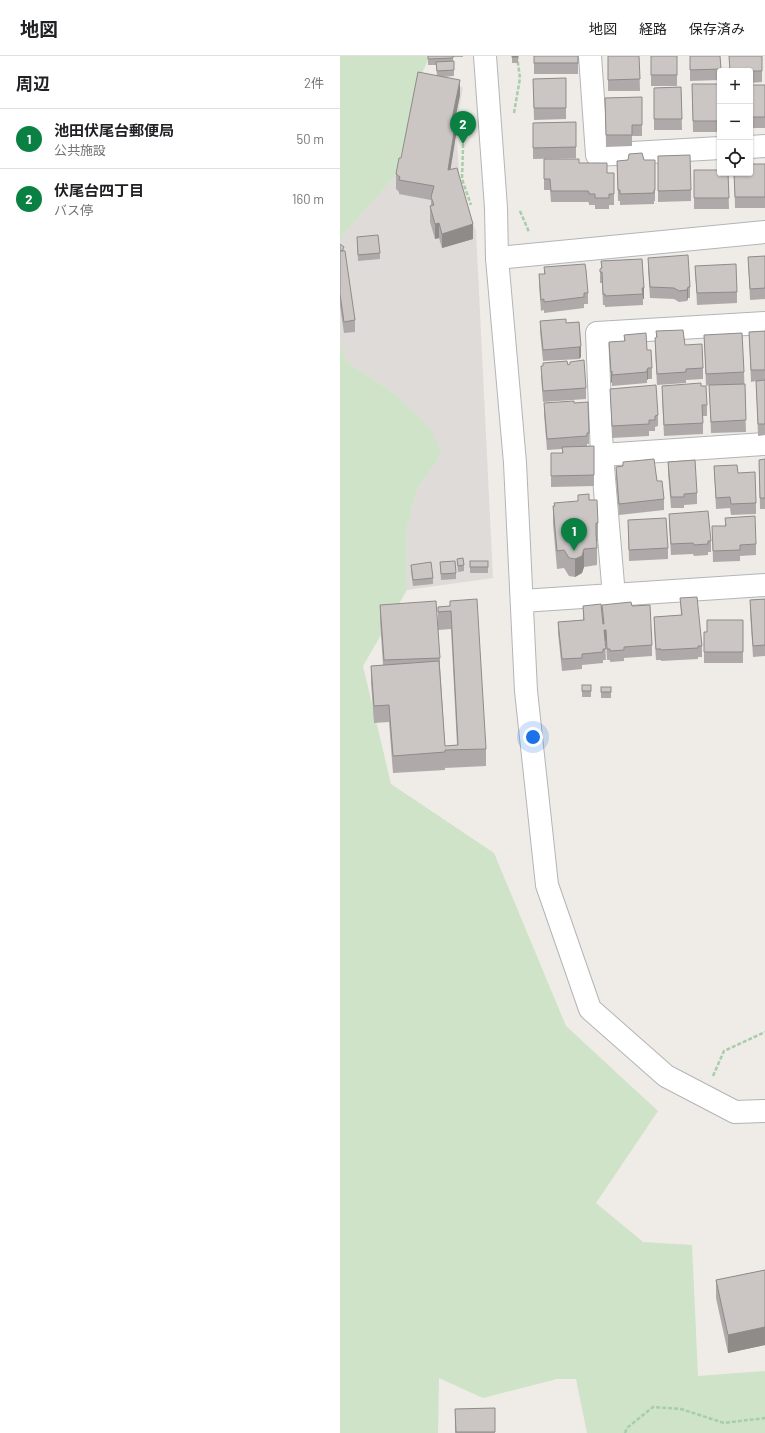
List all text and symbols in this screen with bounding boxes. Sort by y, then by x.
text: 地図 [20,17,58,40]
text: 地図 [589,20,617,37]
text: 経路 [639,20,667,37]
text: 保存済み [689,20,745,37]
map controls [717,68,753,176]
button: + [717,68,753,104]
text: 周辺 [16,73,50,93]
text: 2件 [304,75,324,91]
button: − [717,104,753,140]
pin: 2 [450,111,476,144]
text: 池田伏尾台郵便局 [54,121,174,139]
text: 1 [27,131,31,147]
text: 50 m [297,131,324,147]
button: locate [717,140,753,176]
text: 公共施設 [54,142,106,158]
text: 伏尾台四丁目 [54,181,144,199]
text: 2 [25,191,33,207]
text: 160 m [292,191,324,207]
text: バス停 [54,202,93,218]
pin: 1 [561,518,587,551]
your location [523,727,543,747]

